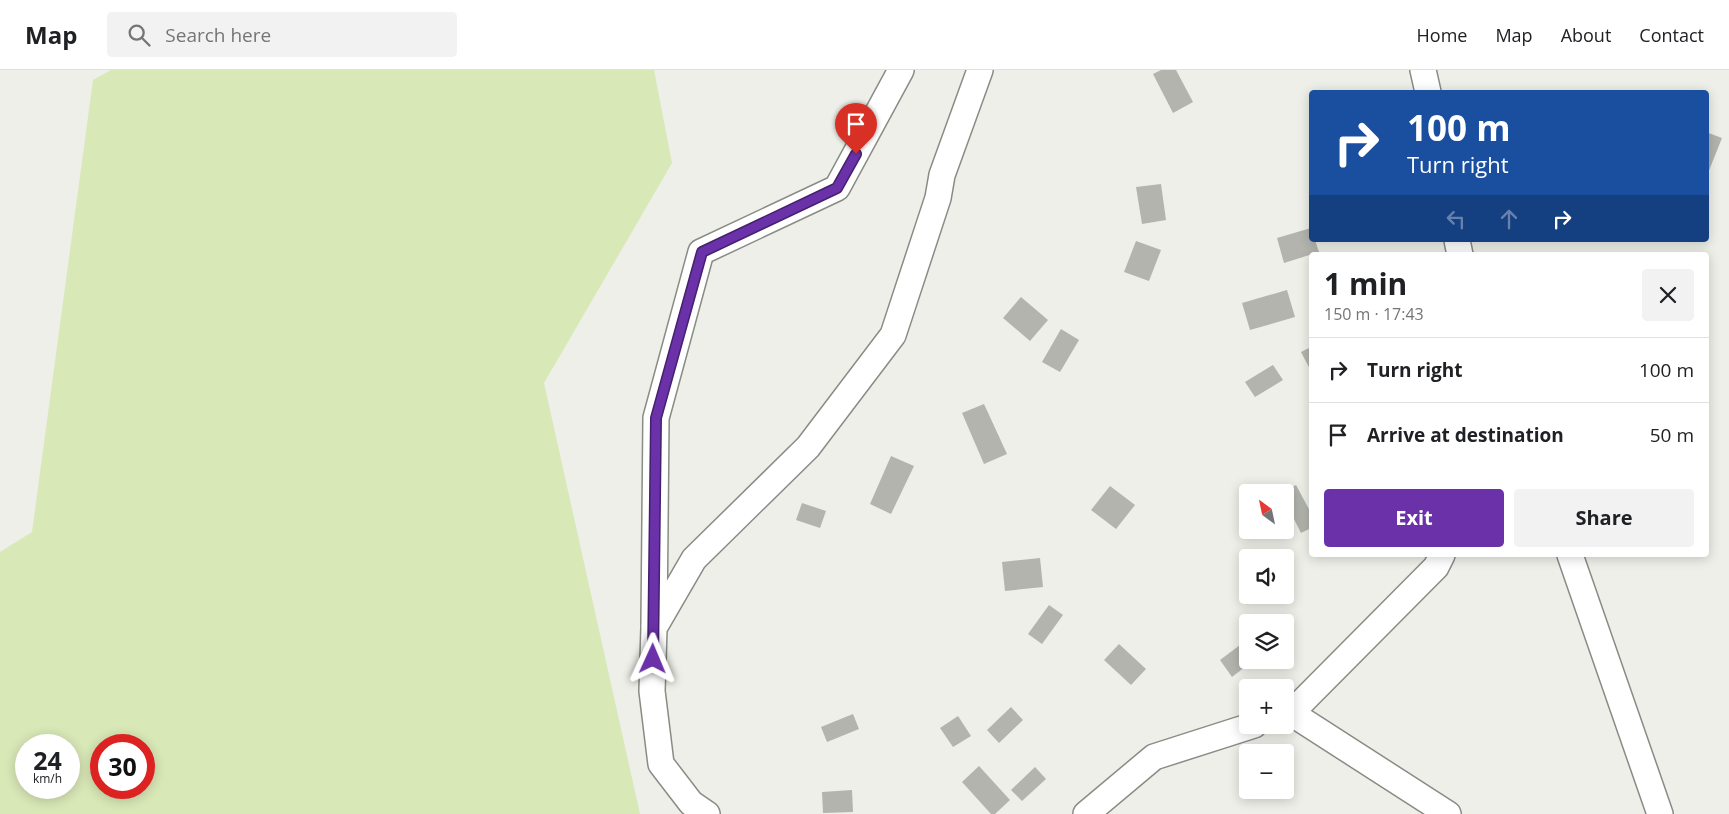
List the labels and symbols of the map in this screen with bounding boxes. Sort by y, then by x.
pin [835,103,877,154]
north arrow [1239,484,1294,539]
position arrow [626,632,678,684]
speed limit sign: 30 [90,734,155,799]

